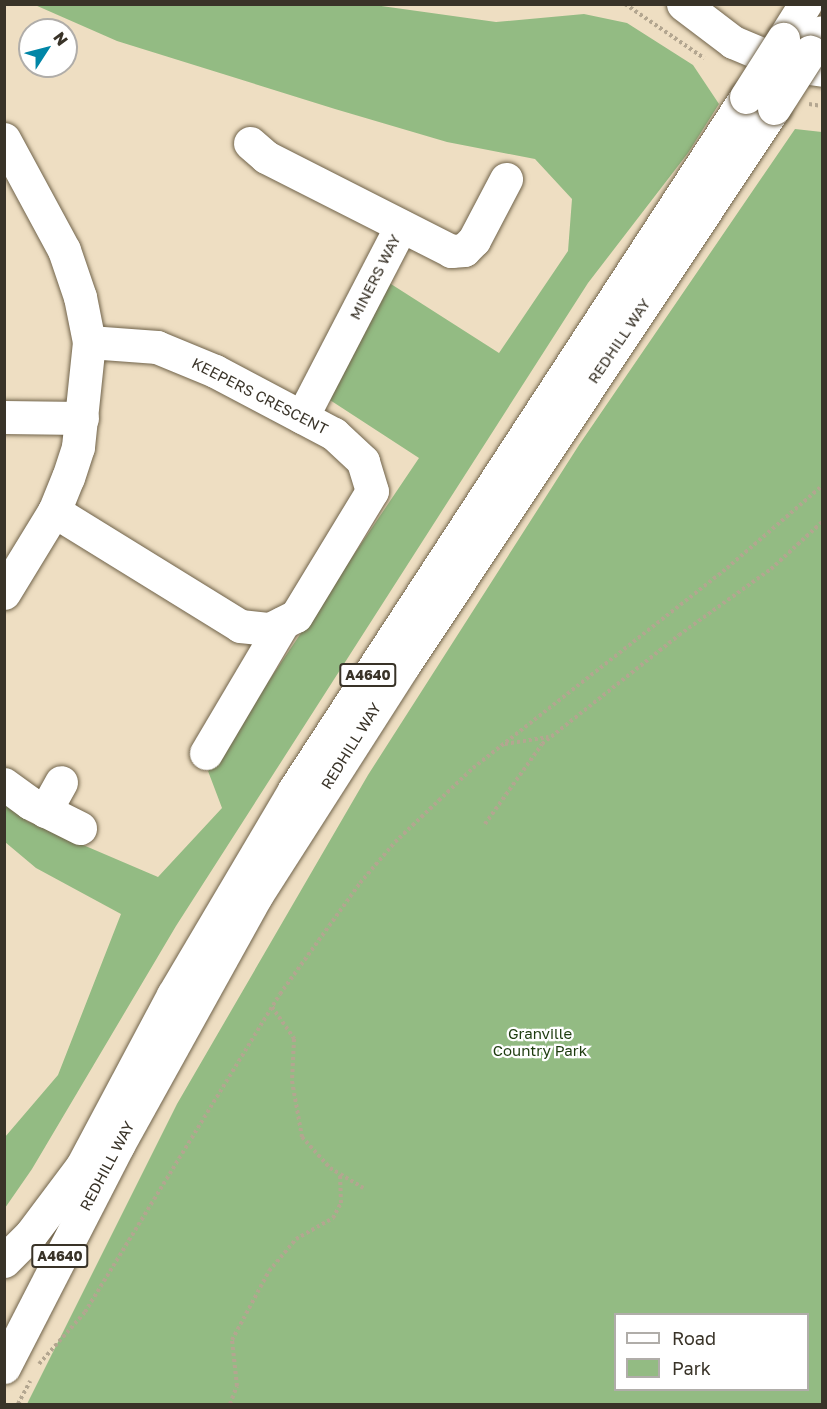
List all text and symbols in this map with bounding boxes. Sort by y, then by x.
north arrow [18,18,78,78]
text: N [49,28,73,49]
street label: MINERS WAY [346,231,404,323]
street label: REDHILL WAY [584,295,654,387]
street label: KEEPERS CRESCENT [189,354,331,438]
road number: A4640 [338,664,398,686]
street label: REDHILL WAY [317,699,385,793]
park label: Granville Country Park [493,1024,587,1059]
street label: REDHILL WAY [76,1118,138,1214]
road number: A4640 [30,1245,90,1267]
legend [614,1313,809,1391]
text: Road [672,1327,716,1349]
text: Park [672,1357,711,1379]

